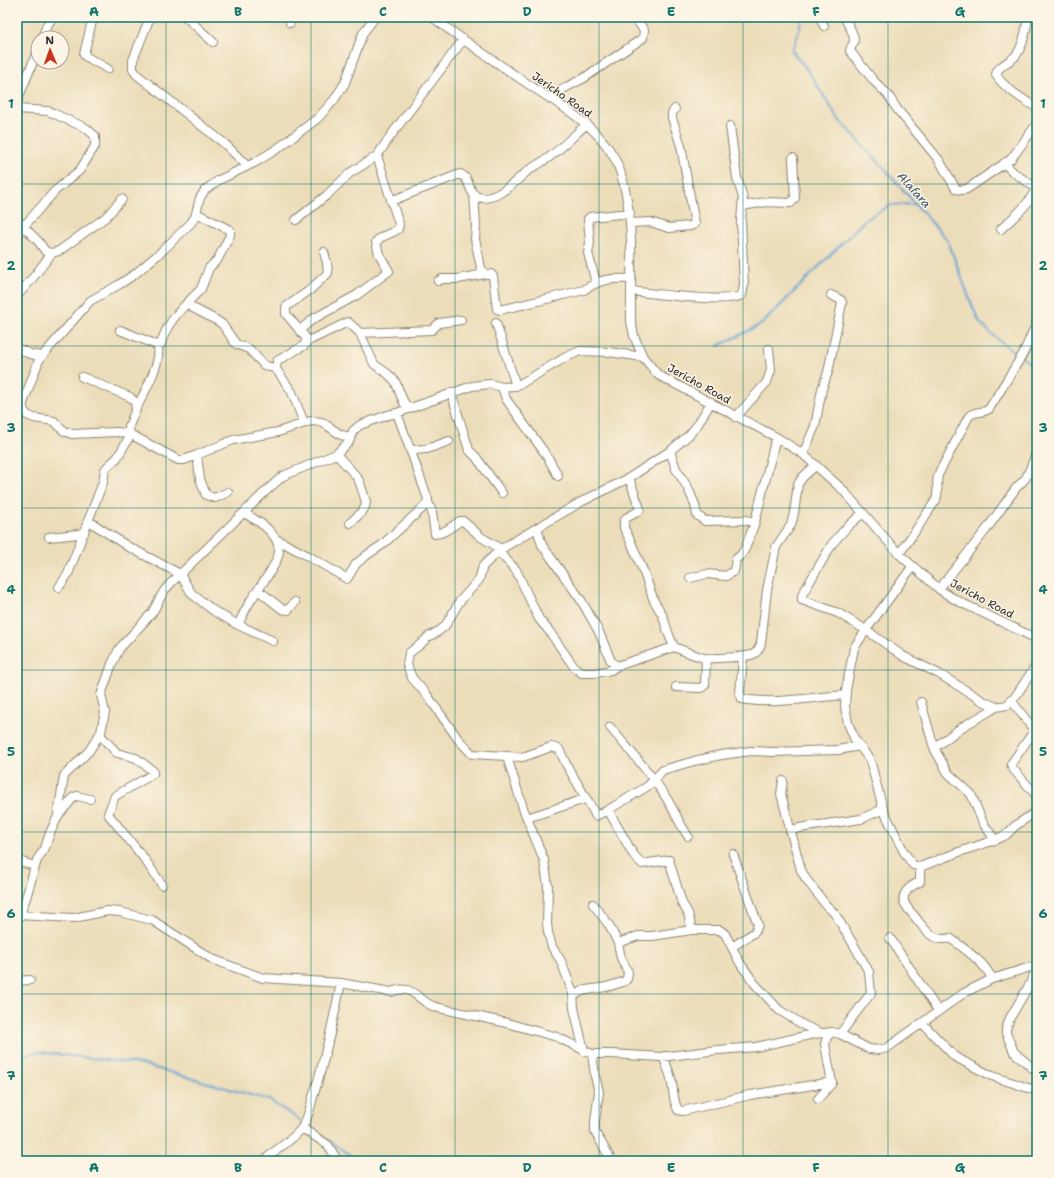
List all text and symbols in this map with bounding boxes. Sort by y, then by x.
text: A [89,3,99,20]
text: B [234,3,242,20]
text: C [379,3,387,20]
text: D [522,3,532,20]
text: E [667,3,676,20]
text: F [812,3,820,20]
text: G [955,3,966,20]
north arrow [30,30,70,70]
text: N [45,33,55,48]
street label: Jericho Road [529,69,595,121]
text: 1 [8,95,14,112]
text: 1 [1040,95,1046,112]
water label: Alafara [894,168,934,212]
text: 2 [6,257,16,274]
text: 2 [1038,257,1048,274]
street label: Jericho Road [665,360,733,408]
text: 3 [6,419,16,436]
text: 3 [1038,419,1048,436]
street label: Jericho Road [947,576,1017,622]
text: 4 [6,581,16,598]
text: 4 [1038,581,1048,598]
text: 5 [7,743,15,760]
text: 5 [1039,743,1047,760]
text: 6 [6,905,16,922]
text: 6 [1038,905,1048,922]
text: 7 [6,1067,16,1084]
text: 7 [1038,1067,1048,1084]
text: A [89,1159,99,1176]
text: B [234,1159,242,1176]
text: C [379,1159,387,1176]
text: D [522,1159,532,1176]
text: E [667,1159,676,1176]
text: F [812,1159,820,1176]
text: G [955,1159,966,1176]

